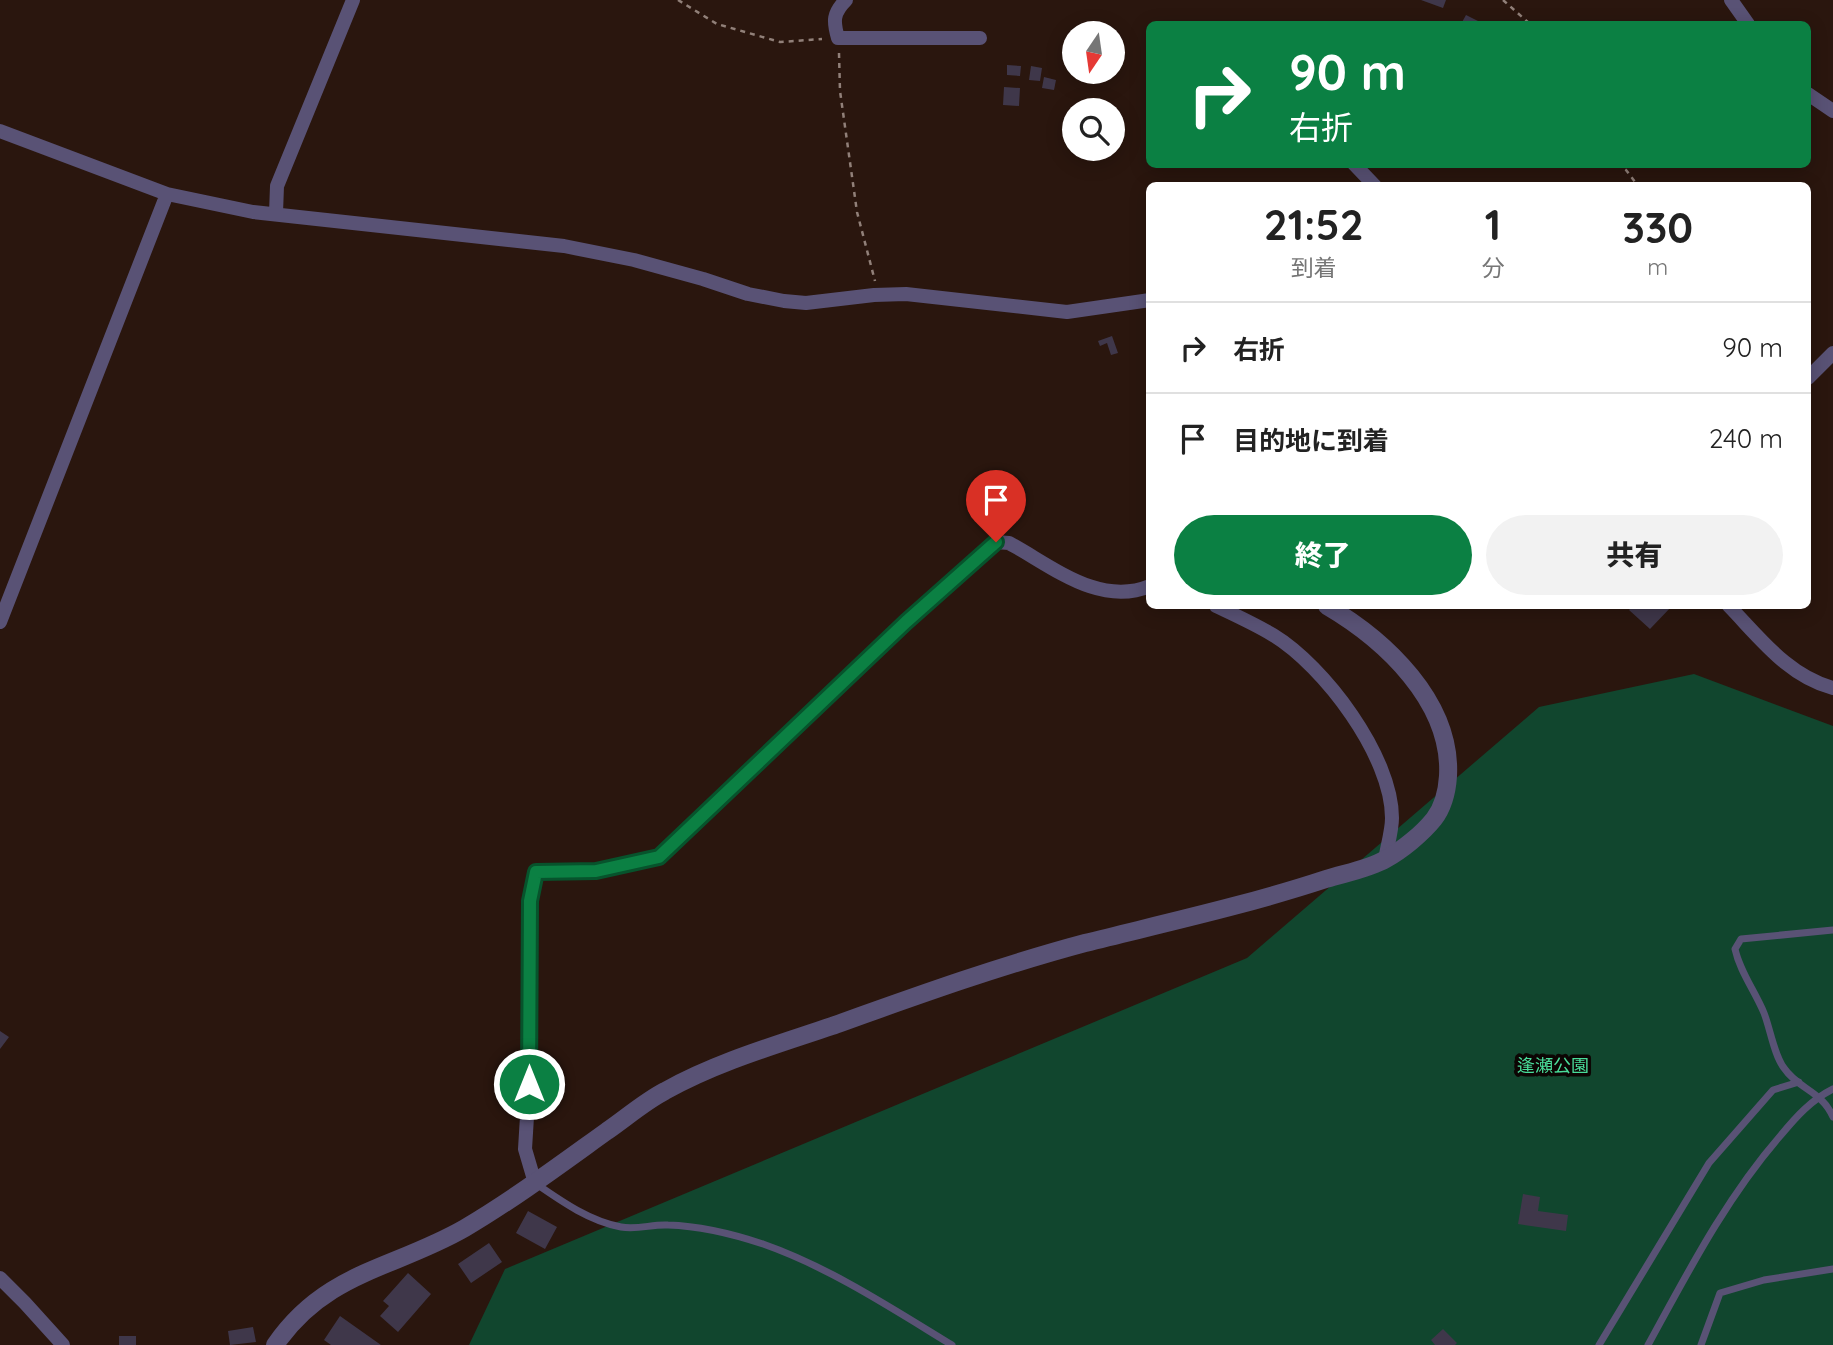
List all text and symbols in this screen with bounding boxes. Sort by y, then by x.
north arrow [1062,21,1125,84]
map controls [1062,21,1125,161]
text: 90 m [1289,41,1406,102]
icon: right [1174,49,1265,140]
button: search [1062,98,1125,161]
text: 右折 [1289,107,1353,147]
text: 21:52 [1264,198,1364,251]
text: 1 [1485,198,1501,251]
text: 330 [1622,201,1693,254]
text: m [1647,252,1668,281]
text: 到着 [1291,253,1337,282]
text: 分 [1481,253,1504,282]
icon: right [1174,329,1212,367]
text: 90 m [1722,331,1783,364]
text: 右折 [1233,333,1285,366]
icon: arrive [1174,420,1212,458]
text: 240 m [1709,422,1783,455]
text: 目的地に到着 [1233,424,1389,457]
pin [966,470,1026,542]
icon: arrive [977,481,1015,519]
button: 終了 [1174,515,1472,595]
button: 共有 [1486,515,1783,595]
position arrow [492,1047,566,1121]
park label: 逢瀬公園 [1517,1054,1589,1077]

